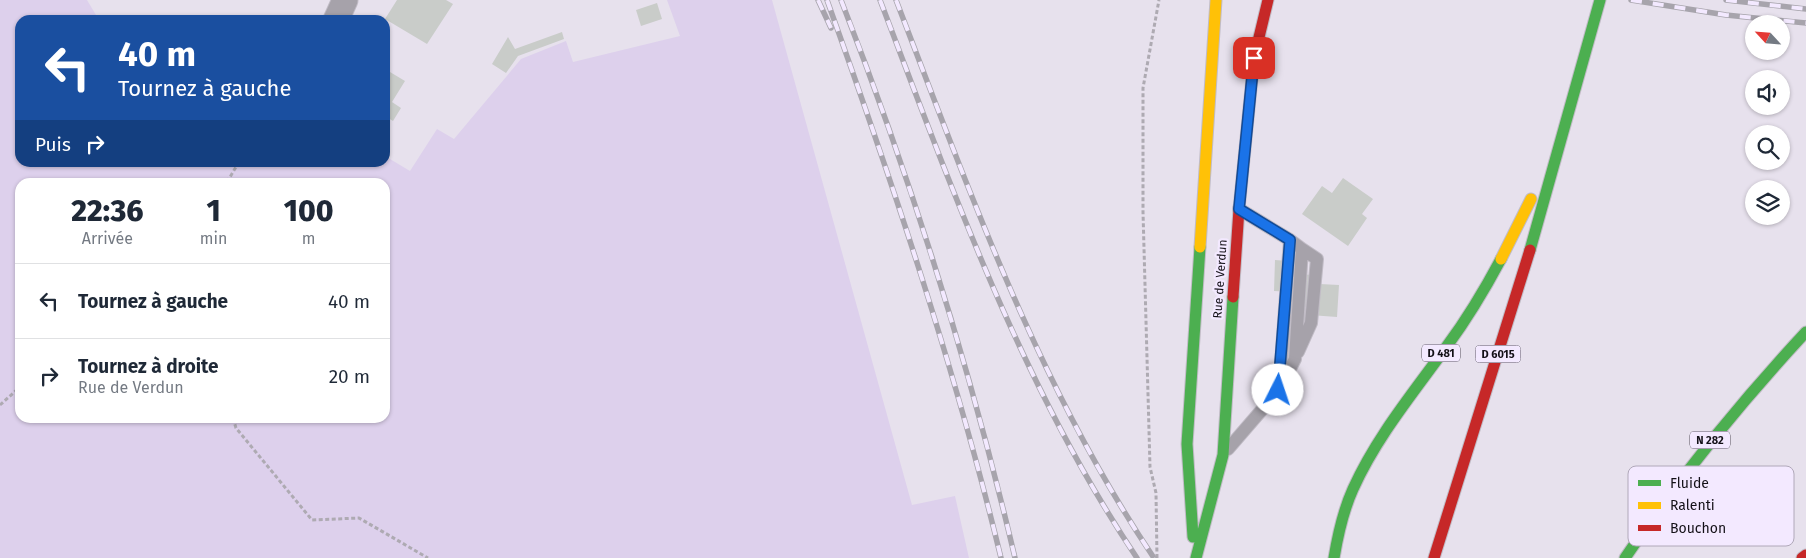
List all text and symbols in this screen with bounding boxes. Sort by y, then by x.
north arrow [1745,15,1790,60]
map controls [1745,15,1790,225]
text: 40 m [118,33,196,75]
icon: left [35,35,100,100]
pin [1233,37,1275,79]
icon: arrive [1240,44,1268,72]
button: sound [1745,70,1790,115]
text: Tournez à gauche [118,75,291,102]
button: search [1745,125,1790,170]
icon: right [81,130,109,158]
text: Puis [35,133,71,156]
button: layers [1745,180,1790,225]
text: 22:36 [71,193,143,229]
text: 1 [207,193,221,229]
text: 100 [284,193,334,229]
text: Arrivée [82,229,133,248]
text: min [200,229,227,248]
text: m [302,229,316,248]
street label: Rue de Verdun [1210,239,1230,319]
icon: left [35,287,63,315]
text: Tournez à gauche [78,290,228,313]
text: 40 m [328,290,370,313]
road number: D 481 [1422,344,1460,362]
road number: D 6015 [1476,346,1520,362]
text: Tournez à droite [78,355,219,378]
icon: right [35,362,63,390]
position arrow [1251,363,1303,415]
text: 20 m [329,365,370,388]
text: Rue de Verdun [78,378,184,397]
road number: N 282 [1690,432,1730,448]
legend [1628,466,1794,546]
text: Fluide [1670,475,1709,492]
text: Ralenti [1670,497,1715,514]
text: Bouchon [1670,520,1726,537]

